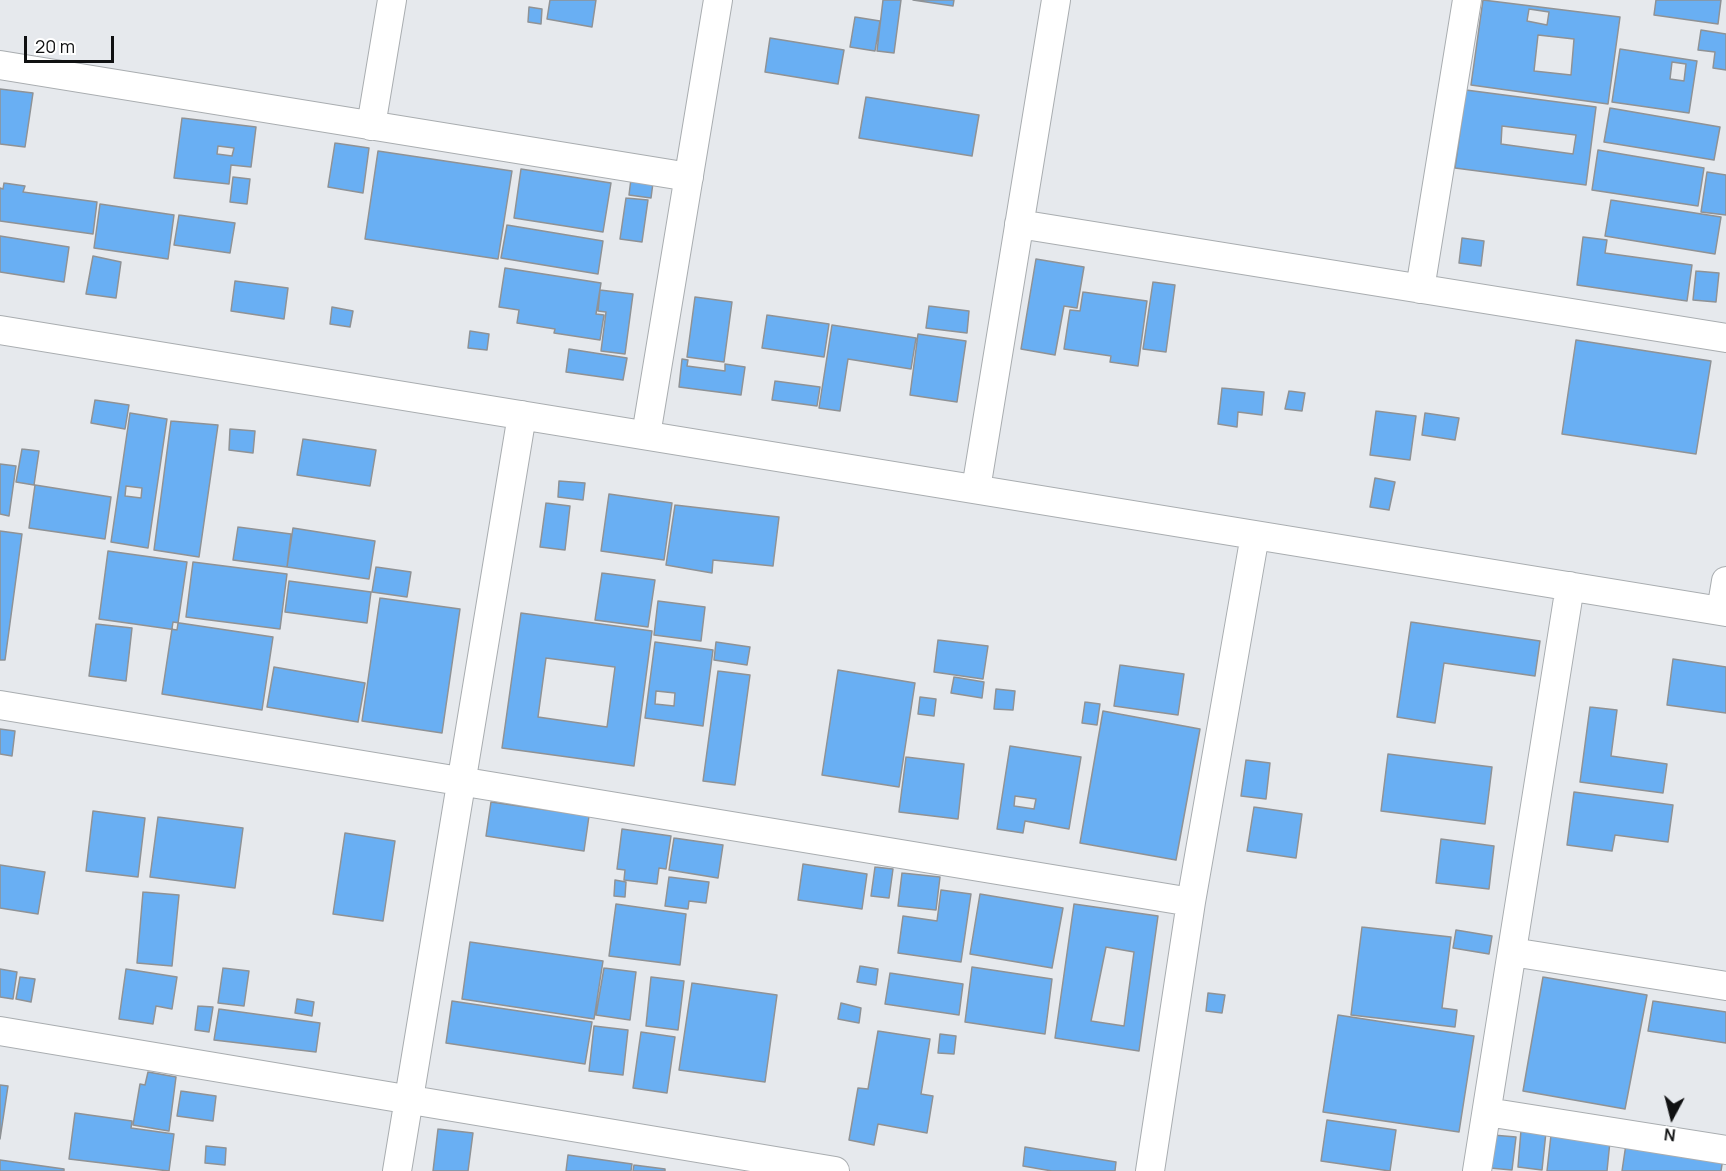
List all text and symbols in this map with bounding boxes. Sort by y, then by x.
scale bar [27,24,117,62]
text: 20 m [35,34,75,58]
north arrow [1642,1087,1702,1147]
text: N [1663,1123,1677,1146]

